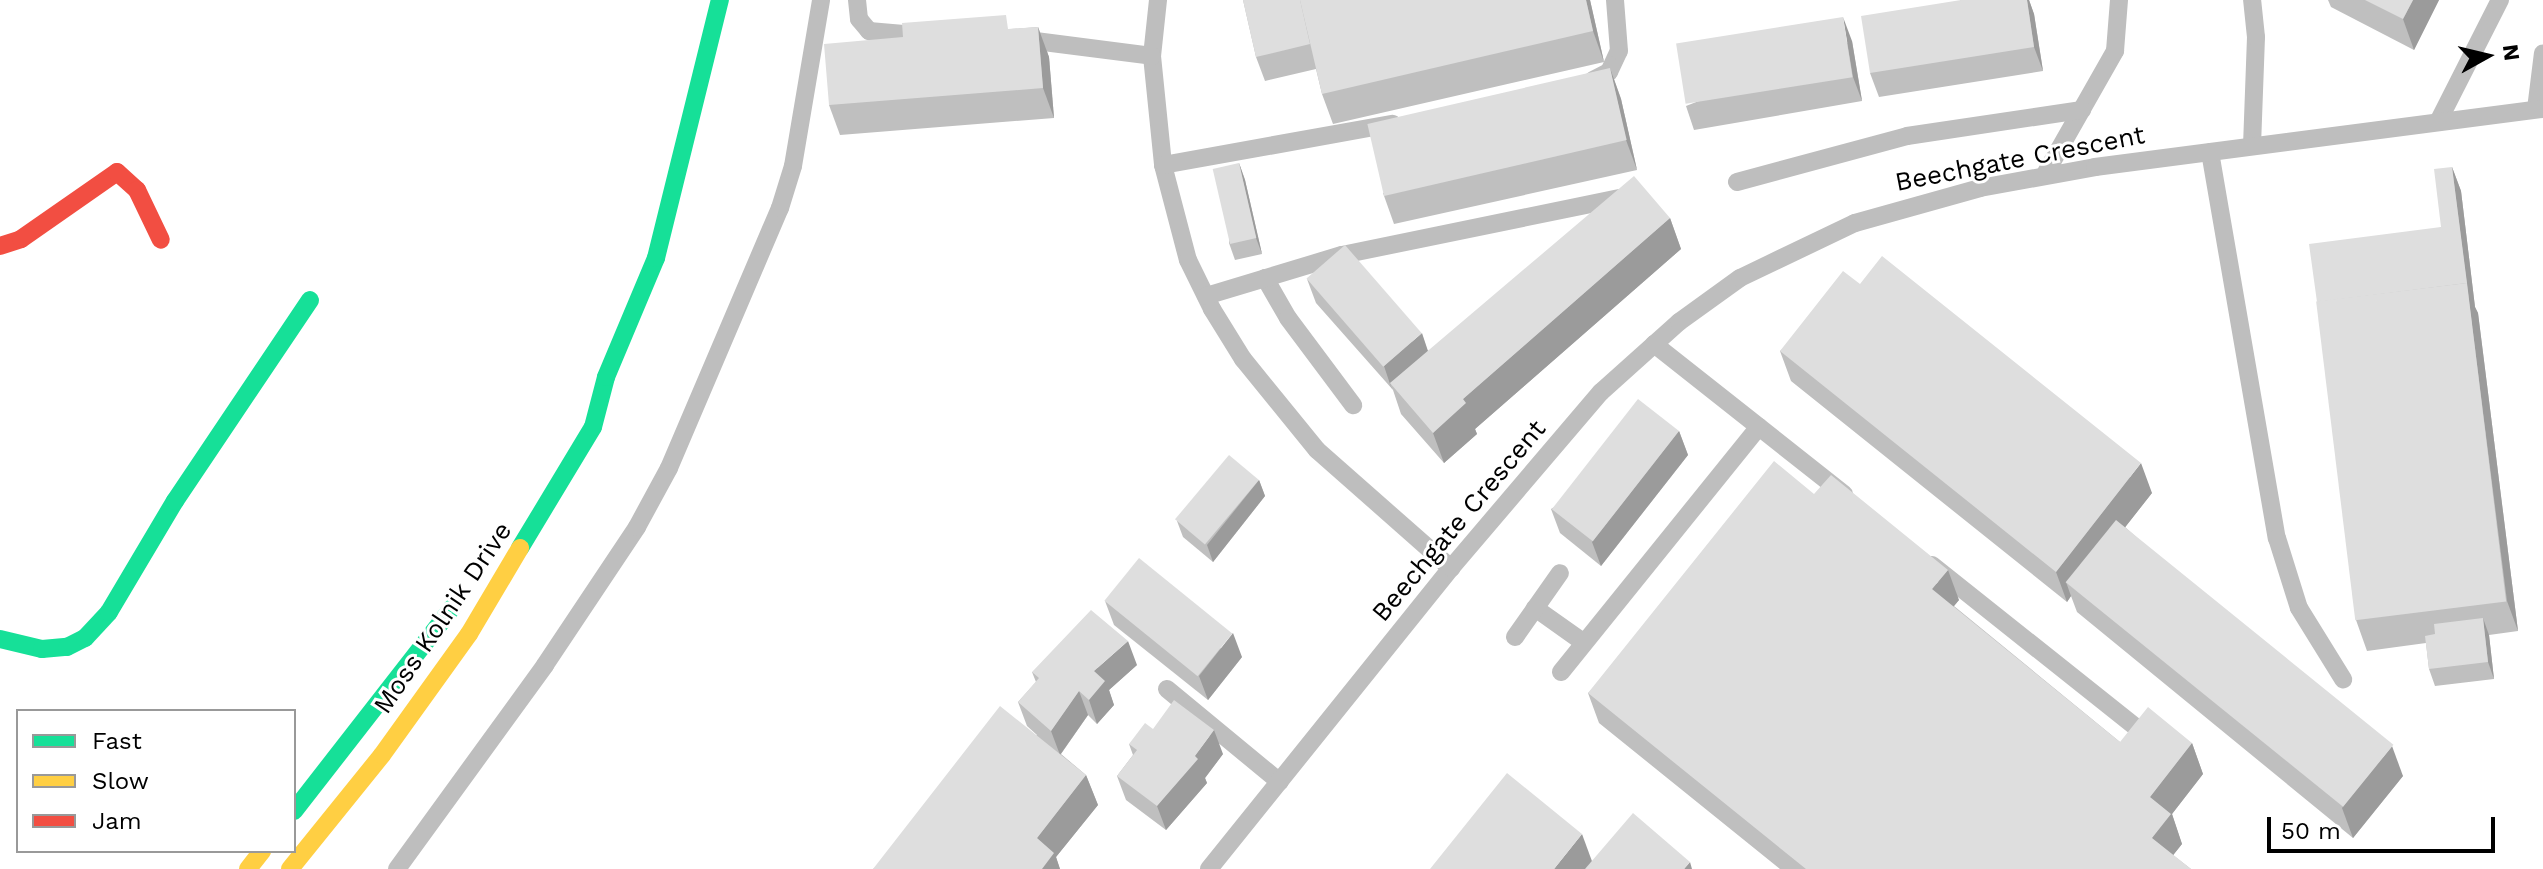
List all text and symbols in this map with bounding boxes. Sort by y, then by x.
north arrow [2447,16,2527,96]
text: N [2498,43,2525,62]
street label: Beechgate Crescent [1893,119,2147,199]
street label: Beechgate Crescent [1366,414,1552,628]
street label: Moss Kolnik Drive [367,516,519,720]
legend [16,709,296,853]
text: Fast [92,727,142,755]
text: Slow [92,767,149,795]
scale bar [2271,801,2499,851]
text: Jam [92,807,142,835]
text: 50 m [2281,817,2341,845]

